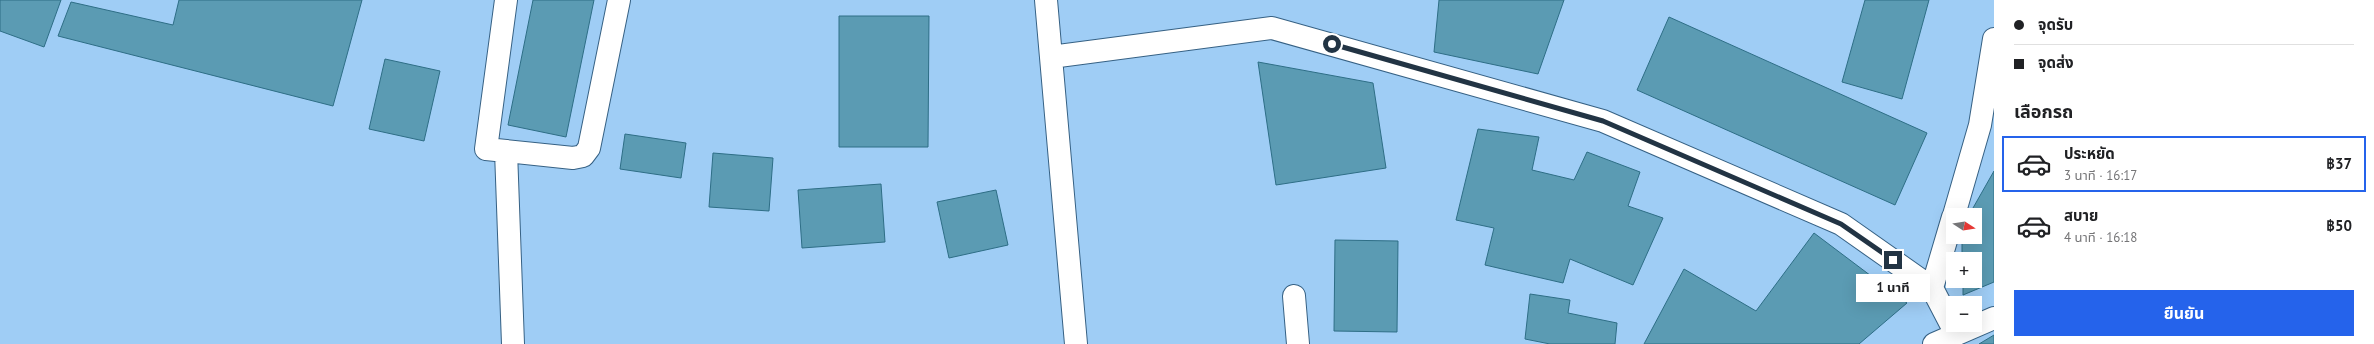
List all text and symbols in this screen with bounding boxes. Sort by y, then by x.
text: จุดรับ [2038,15,2073,34]
route start [1323,35,1341,53]
text: จุดส่ง [2038,53,2074,72]
text: เลือกรถ [2014,100,2073,123]
text: ประหยัด [2064,144,2115,163]
icon: car [2016,146,2052,182]
text: ฿37 [2326,154,2352,173]
text: 3 นาที · 16:17 [2064,167,2137,184]
text: สบาย [2064,206,2098,225]
north arrow [1946,208,1982,244]
map controls [1946,208,1982,332]
icon: car [2016,208,2052,244]
text: ฿50 [2326,216,2352,235]
text: 4 นาที · 16:18 [2064,229,2137,246]
route end [1884,251,1902,269]
button: + [1946,252,1982,288]
callout: 1 นาที [1856,274,1930,302]
text: 1 นาที [1876,279,1910,296]
button: ยืนยัน [2014,290,2354,336]
button: − [1946,296,1982,332]

